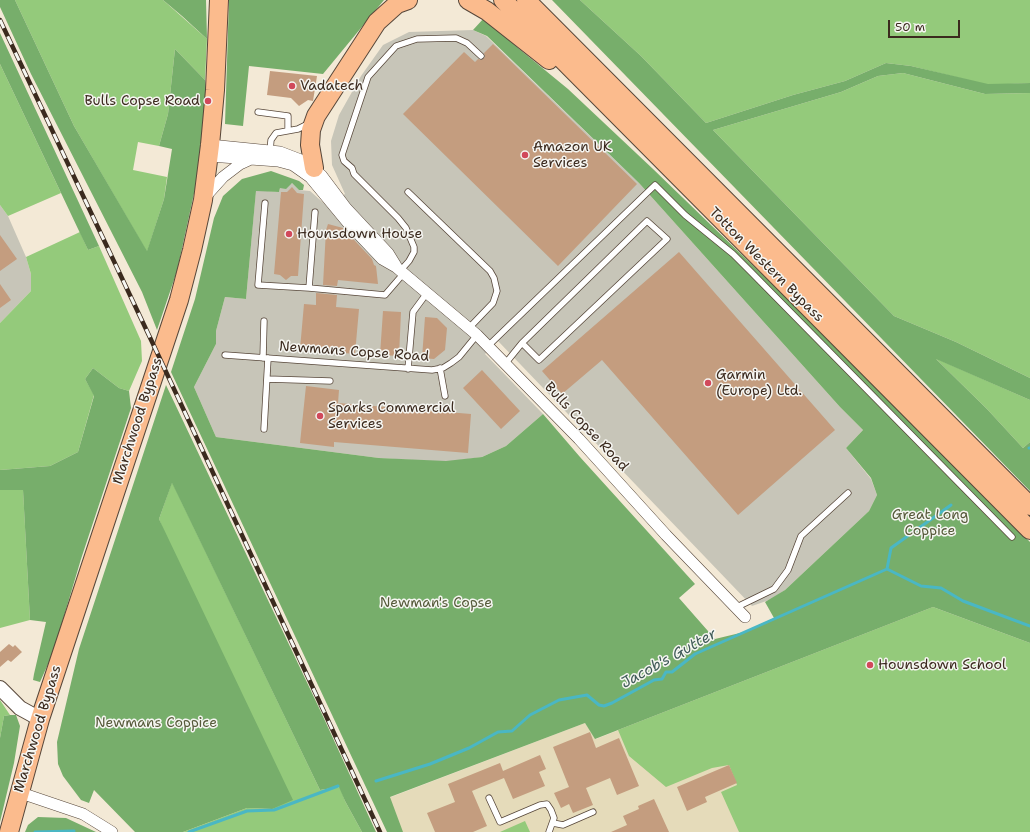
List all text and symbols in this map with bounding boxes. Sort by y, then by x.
scale bar [890,12,962,38]
text: 50 m [895,19,925,35]
place label: Vadatech [300,78,363,94]
marker: Vadatech [287,81,297,91]
place label: Bulls Copse Road [84,93,200,109]
marker: Bulls Copse Road [203,96,213,106]
place label: Amazon UK Services [533,139,612,172]
marker: Amazon UK Services [520,150,530,160]
street label: Totton Western Bypass [705,204,827,326]
place label: Hounsdown House [297,226,422,242]
marker: Hounsdown House [284,229,294,239]
street label: Newmans Copse Road [278,338,430,366]
street label: Marchwood Bypass [110,356,166,486]
place label: Garmin (Europe) Ltd. [716,367,802,400]
marker: Garmin (Europe) Ltd. [703,378,713,388]
street label: Bulls Copse Road [540,379,632,475]
place label: Sparks Commercial Services [328,400,455,432]
marker: Sparks Commercial Services [315,411,325,421]
park label: Great Long Coppice [892,507,968,540]
park label: Newman's Copse [380,595,492,611]
water label: Jacob's Gutter [618,625,720,693]
place label: Hounsdown School [878,657,1006,673]
marker: Hounsdown School [865,660,875,670]
street label: Marchwood Bypass [11,663,65,795]
park label: Newmans Coppice [95,715,217,731]

